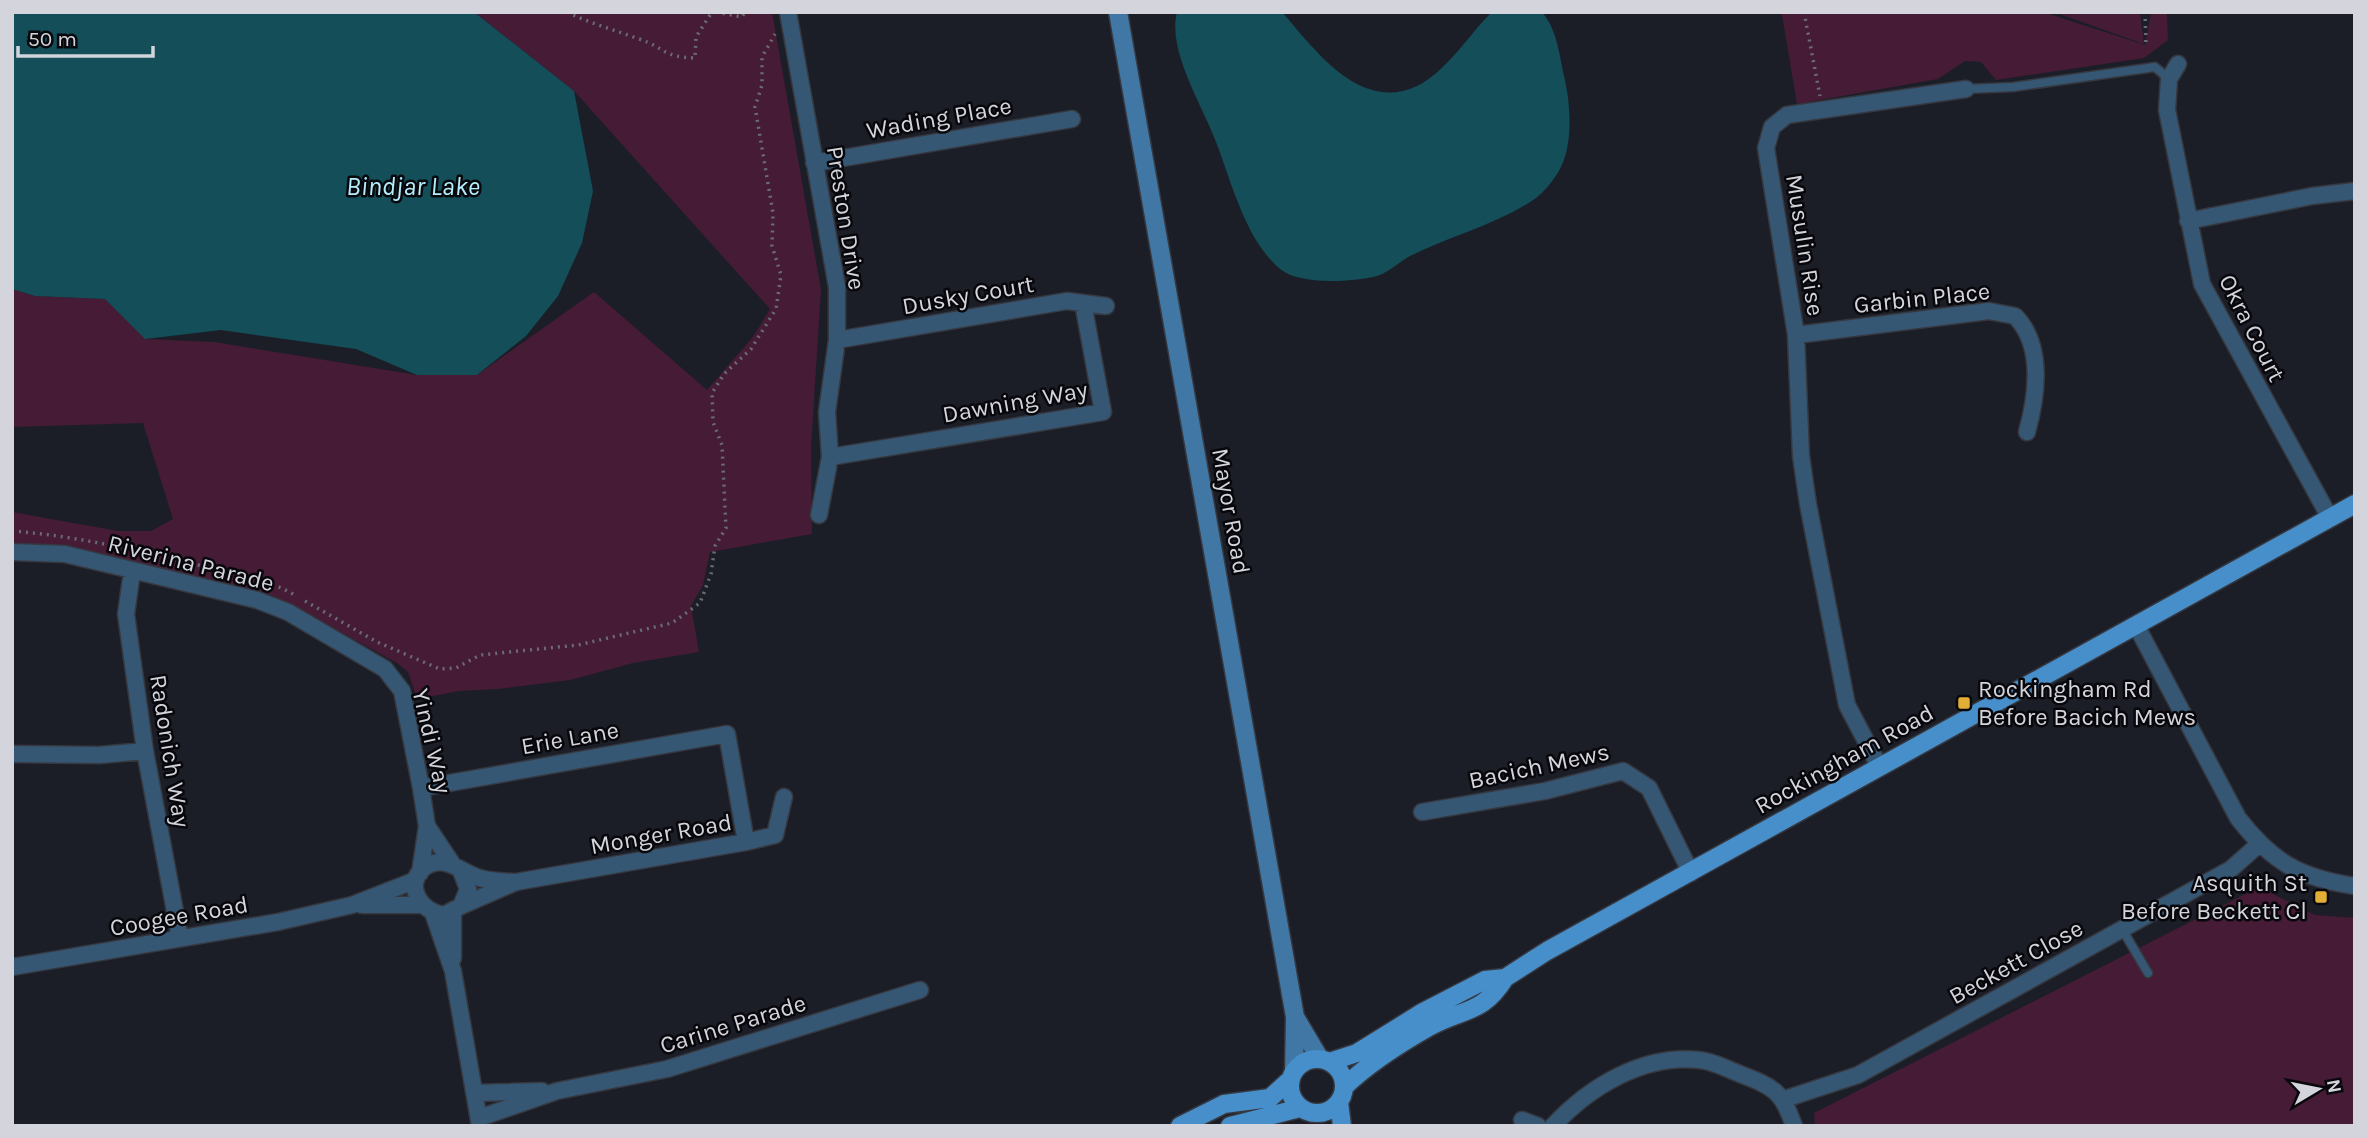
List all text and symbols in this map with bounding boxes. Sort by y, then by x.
scale bar [18,14,152,58]
text: 50 m [28,27,77,51]
street label: Wading Place [864,91,1014,145]
street label: Preston Drive [821,144,871,292]
water label: Bindjar Lake [346,171,480,202]
street label: Musulin Rise [1780,172,1830,318]
street label: Dusky Court [900,270,1036,320]
street label: Okra Court [2213,270,2291,386]
street label: Garbin Place [1852,277,1992,319]
street label: Dawning Way [940,375,1090,429]
street label: Mayor Road [1206,446,1256,576]
street label: Riverina Parade [105,529,277,597]
street label: Radonich Way [144,672,196,830]
place label: Rockingham Rd Before Bacich Mews [1978,675,2196,731]
street label: Yindi Way [406,686,458,796]
marker: Rockingham Rd Before Bacich Mews [1956,695,1972,711]
street label: Rockingham Road [1750,698,1938,820]
street label: Erie Lane [519,716,621,760]
street label: Bacich Mews [1466,737,1612,795]
street label: Monger Road [588,808,734,860]
place label: Asquith St Before Beckett Cl [2121,869,2307,925]
marker: Asquith St Before Beckett Cl [2313,889,2329,905]
street label: Coogee Road [108,890,250,942]
street label: Beckett Close [1944,914,2088,1010]
street label: Carine Parade [657,989,809,1059]
north arrow [2283,1054,2353,1124]
text: N [2322,1078,2346,1095]

